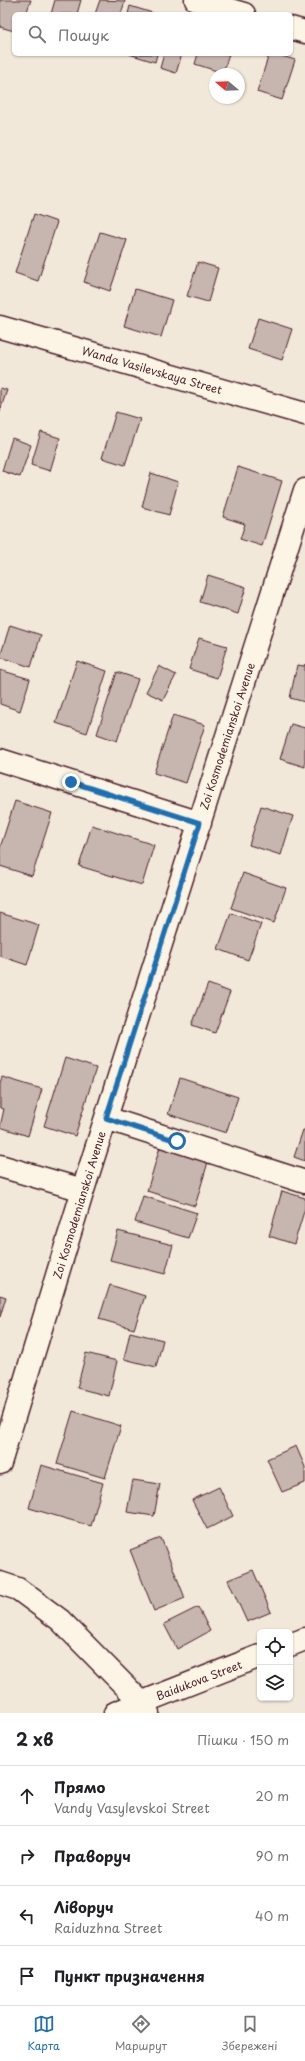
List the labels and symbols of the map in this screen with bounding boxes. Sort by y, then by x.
north arrow [209,68,245,104]
street label: Wanda Vasilevskaya Street [80,342,225,398]
street label: Zoi Kosmodemianskoi Avenue [195,660,259,812]
route end [62,773,80,791]
street label: Zoi Kosmodemianskoi Avenue [48,1129,110,1281]
route start [168,1132,186,1150]
street label: Baidukova Street [154,1656,245,1704]

